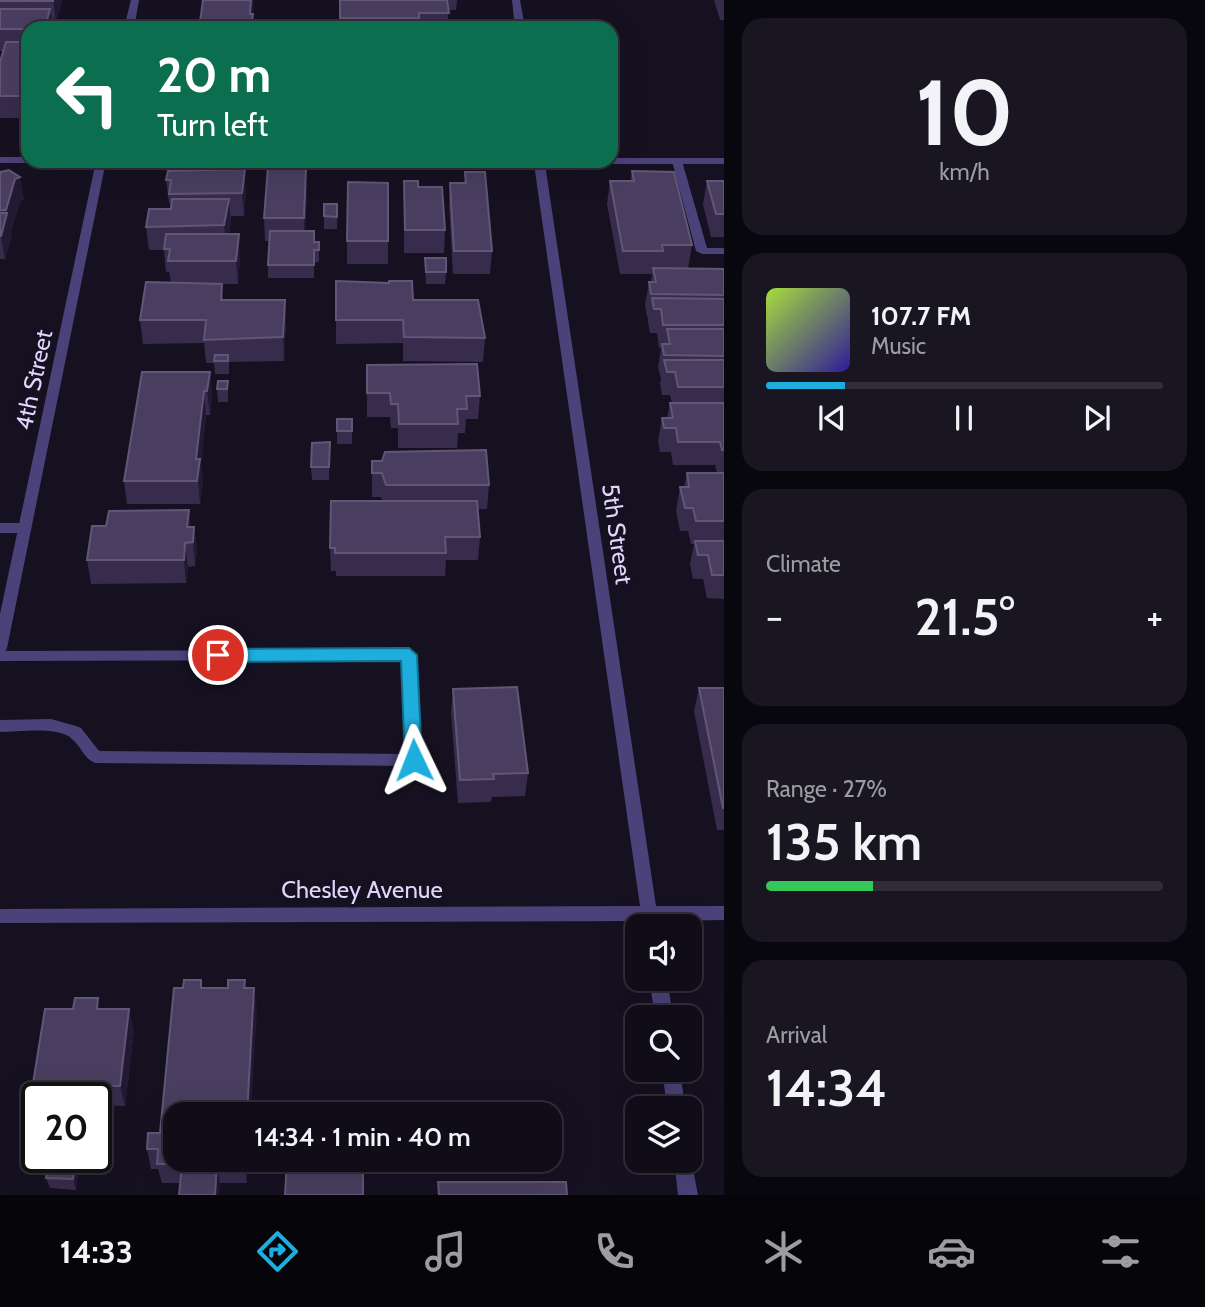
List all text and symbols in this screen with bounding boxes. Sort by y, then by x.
text: 20 m [157,45,271,104]
icon: left [42,49,133,140]
text: 10 [916,57,1013,168]
text: Turn left [157,105,268,144]
text: km/h [939,158,990,186]
text: 107.7 FM [871,300,971,332]
street label: 4th Street [9,327,58,433]
text: Music [871,332,926,360]
icon: previous [813,399,851,437]
icon: pause [945,399,983,437]
icon: next [1078,399,1116,437]
street label: 5th Street [596,482,639,586]
text: Climate [766,550,841,578]
text: 21.5° [914,585,1015,648]
text: − [766,593,783,640]
text: + [1146,593,1163,640]
pin [188,625,248,685]
icon: arrive [199,636,237,674]
position arrow [377,723,451,797]
text: Range · 27% [766,775,887,803]
text: 135 km [766,810,922,873]
street label: Chesley Avenue [281,875,443,904]
map controls [625,914,702,1173]
button: sound [625,914,702,991]
button: search [625,1005,702,1082]
text: Arrival [766,1021,827,1049]
text: 14:34 [766,1056,887,1119]
speed limit sign: 20 [21,1082,112,1173]
button: layers [625,1096,702,1173]
text: 14:34 · 1 min · 40 m [254,1121,471,1153]
icon: directions [253,1227,302,1276]
icon: music [421,1227,470,1276]
icon: phone [590,1227,639,1276]
icon: climate [759,1227,808,1276]
icon: car [927,1227,976,1276]
icon: filters [1096,1227,1145,1276]
text: 14:33 [60,1232,133,1271]

